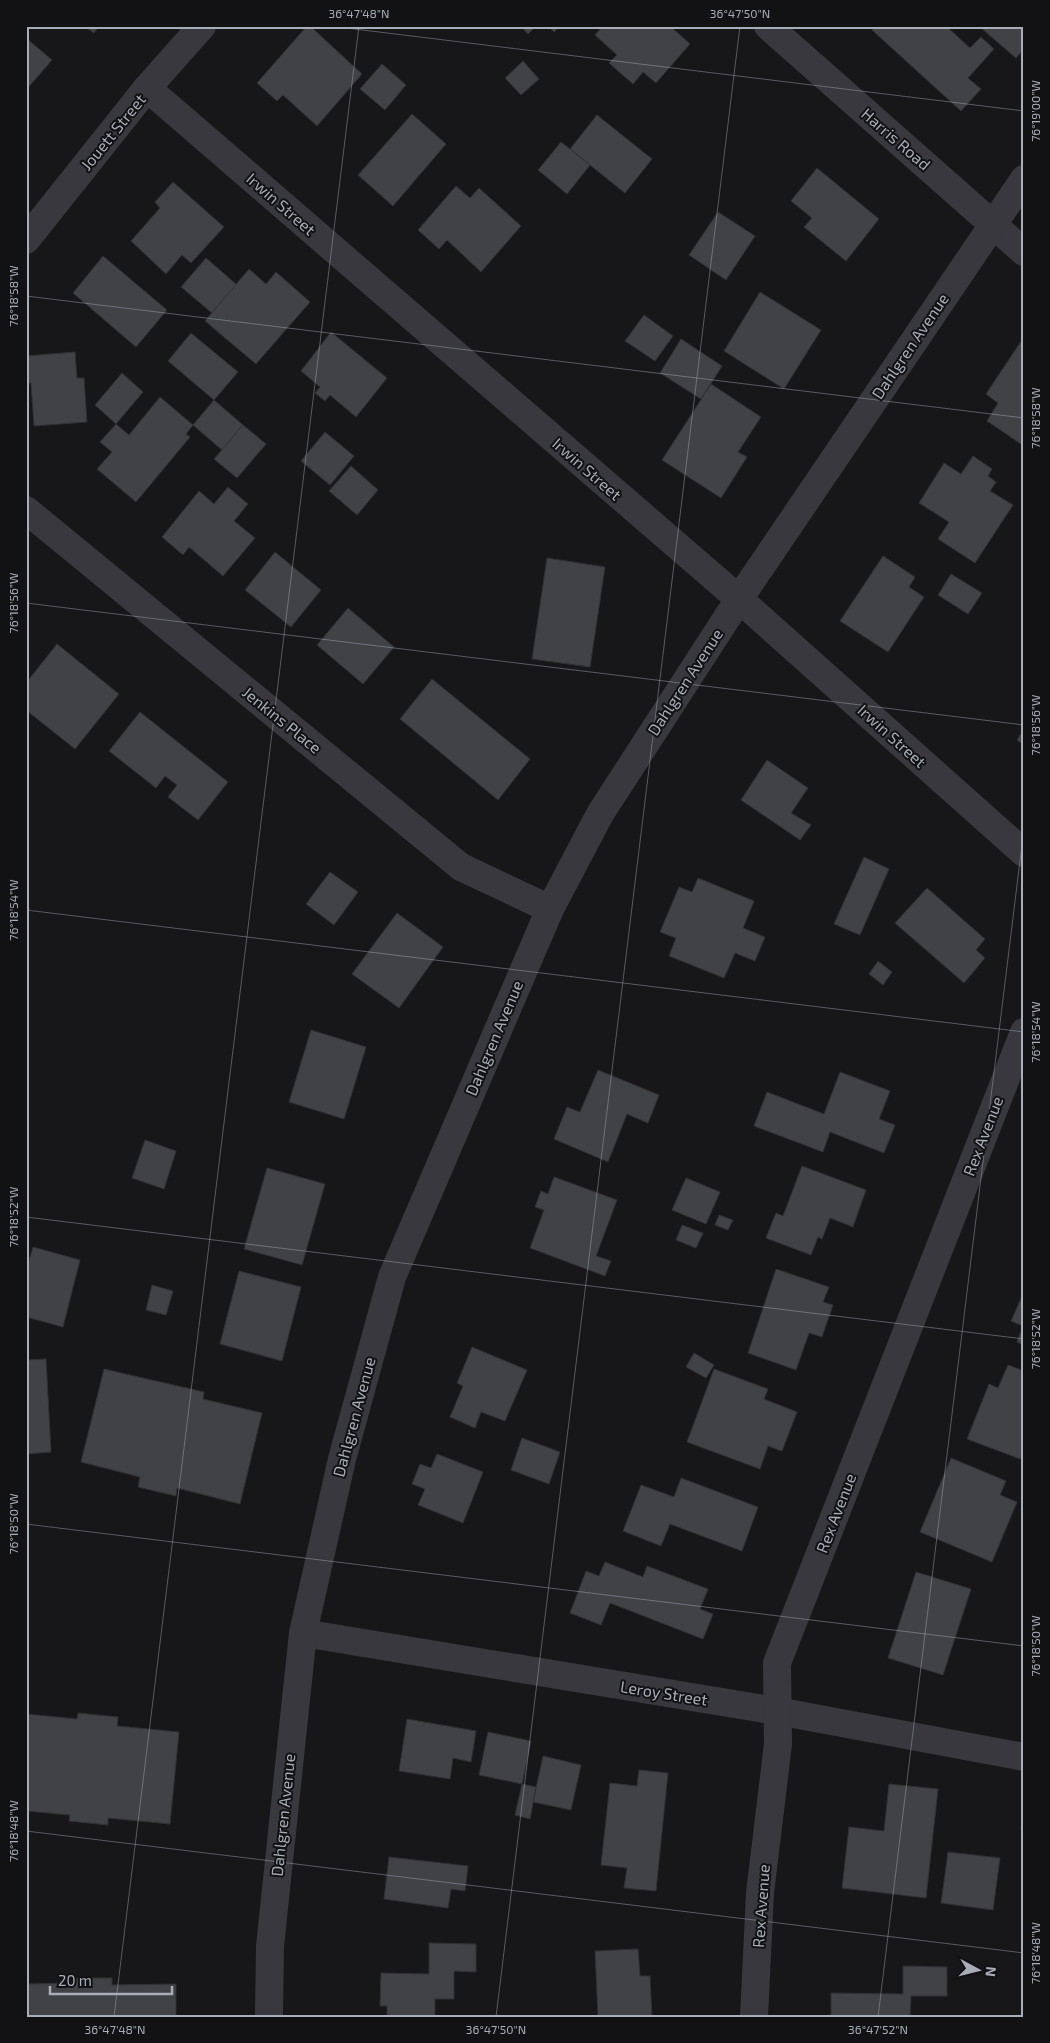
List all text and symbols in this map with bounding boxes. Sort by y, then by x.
text: 36°47'48"N [328,6,390,20]
text: 36°47'50"N [710,6,770,20]
text: 76°19'00"W [1028,80,1042,142]
street label: Jouett Street [76,90,149,174]
street label: Harris Road [858,104,935,174]
street label: Irwin Street [243,169,320,239]
text: 76°18'58"W [6,265,20,327]
street label: Dahlgren Avenue [867,289,952,402]
text: 76°18'58"W [1028,387,1042,449]
street label: Irwin Street [549,434,626,504]
text: 76°18'56"W [6,573,20,633]
street label: Dahlgren Avenue [643,625,726,739]
street label: Jenkins Place [239,682,325,757]
text: 76°18'56"W [1028,695,1042,755]
street label: Irwin Street [854,700,930,771]
text: 76°18'54"W [6,879,20,941]
street label: Dahlgren Avenue [461,977,526,1098]
text: 76°18'54"W [1028,1001,1042,1063]
street label: Rex Avenue [959,1093,1006,1178]
text: 76°18'52"W [6,1187,20,1247]
text: 76°18'52"W [1028,1309,1042,1369]
street label: Dahlgren Avenue [328,1355,379,1479]
street label: Rex Avenue [812,1470,859,1555]
text: 76°18'50"W [6,1493,20,1555]
text: 76°18'50"W [1028,1615,1042,1677]
street label: Leroy Street [619,1676,709,1709]
street label: Dahlgren Avenue [267,1753,298,1877]
text: 76°18'48"W [6,1800,20,1862]
street label: Rex Avenue [748,1864,773,1948]
text: 76°18'48"W [1028,1922,1042,1984]
north arrow [952,1946,1002,1996]
scale bar [50,1963,172,1995]
text: N [982,1966,1000,1978]
text: 20 m [58,1971,92,1989]
text: 36°47'48"N [84,2022,146,2036]
text: 36°47'50"N [466,2022,526,2036]
text: 36°47'52"N [848,2022,908,2036]

